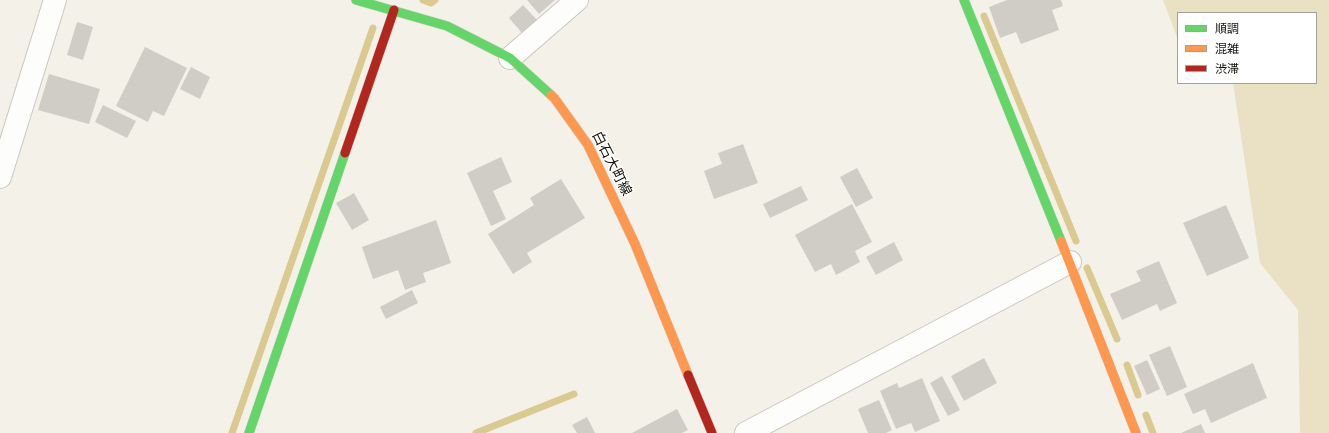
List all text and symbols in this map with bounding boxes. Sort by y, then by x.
legend [1177,12,1317,84]
text: 順調 [1215,20,1239,38]
text: 混雑 [1215,40,1239,58]
text: 渋滞 [1215,60,1239,78]
street label: 白石大町線 [588,129,634,199]

